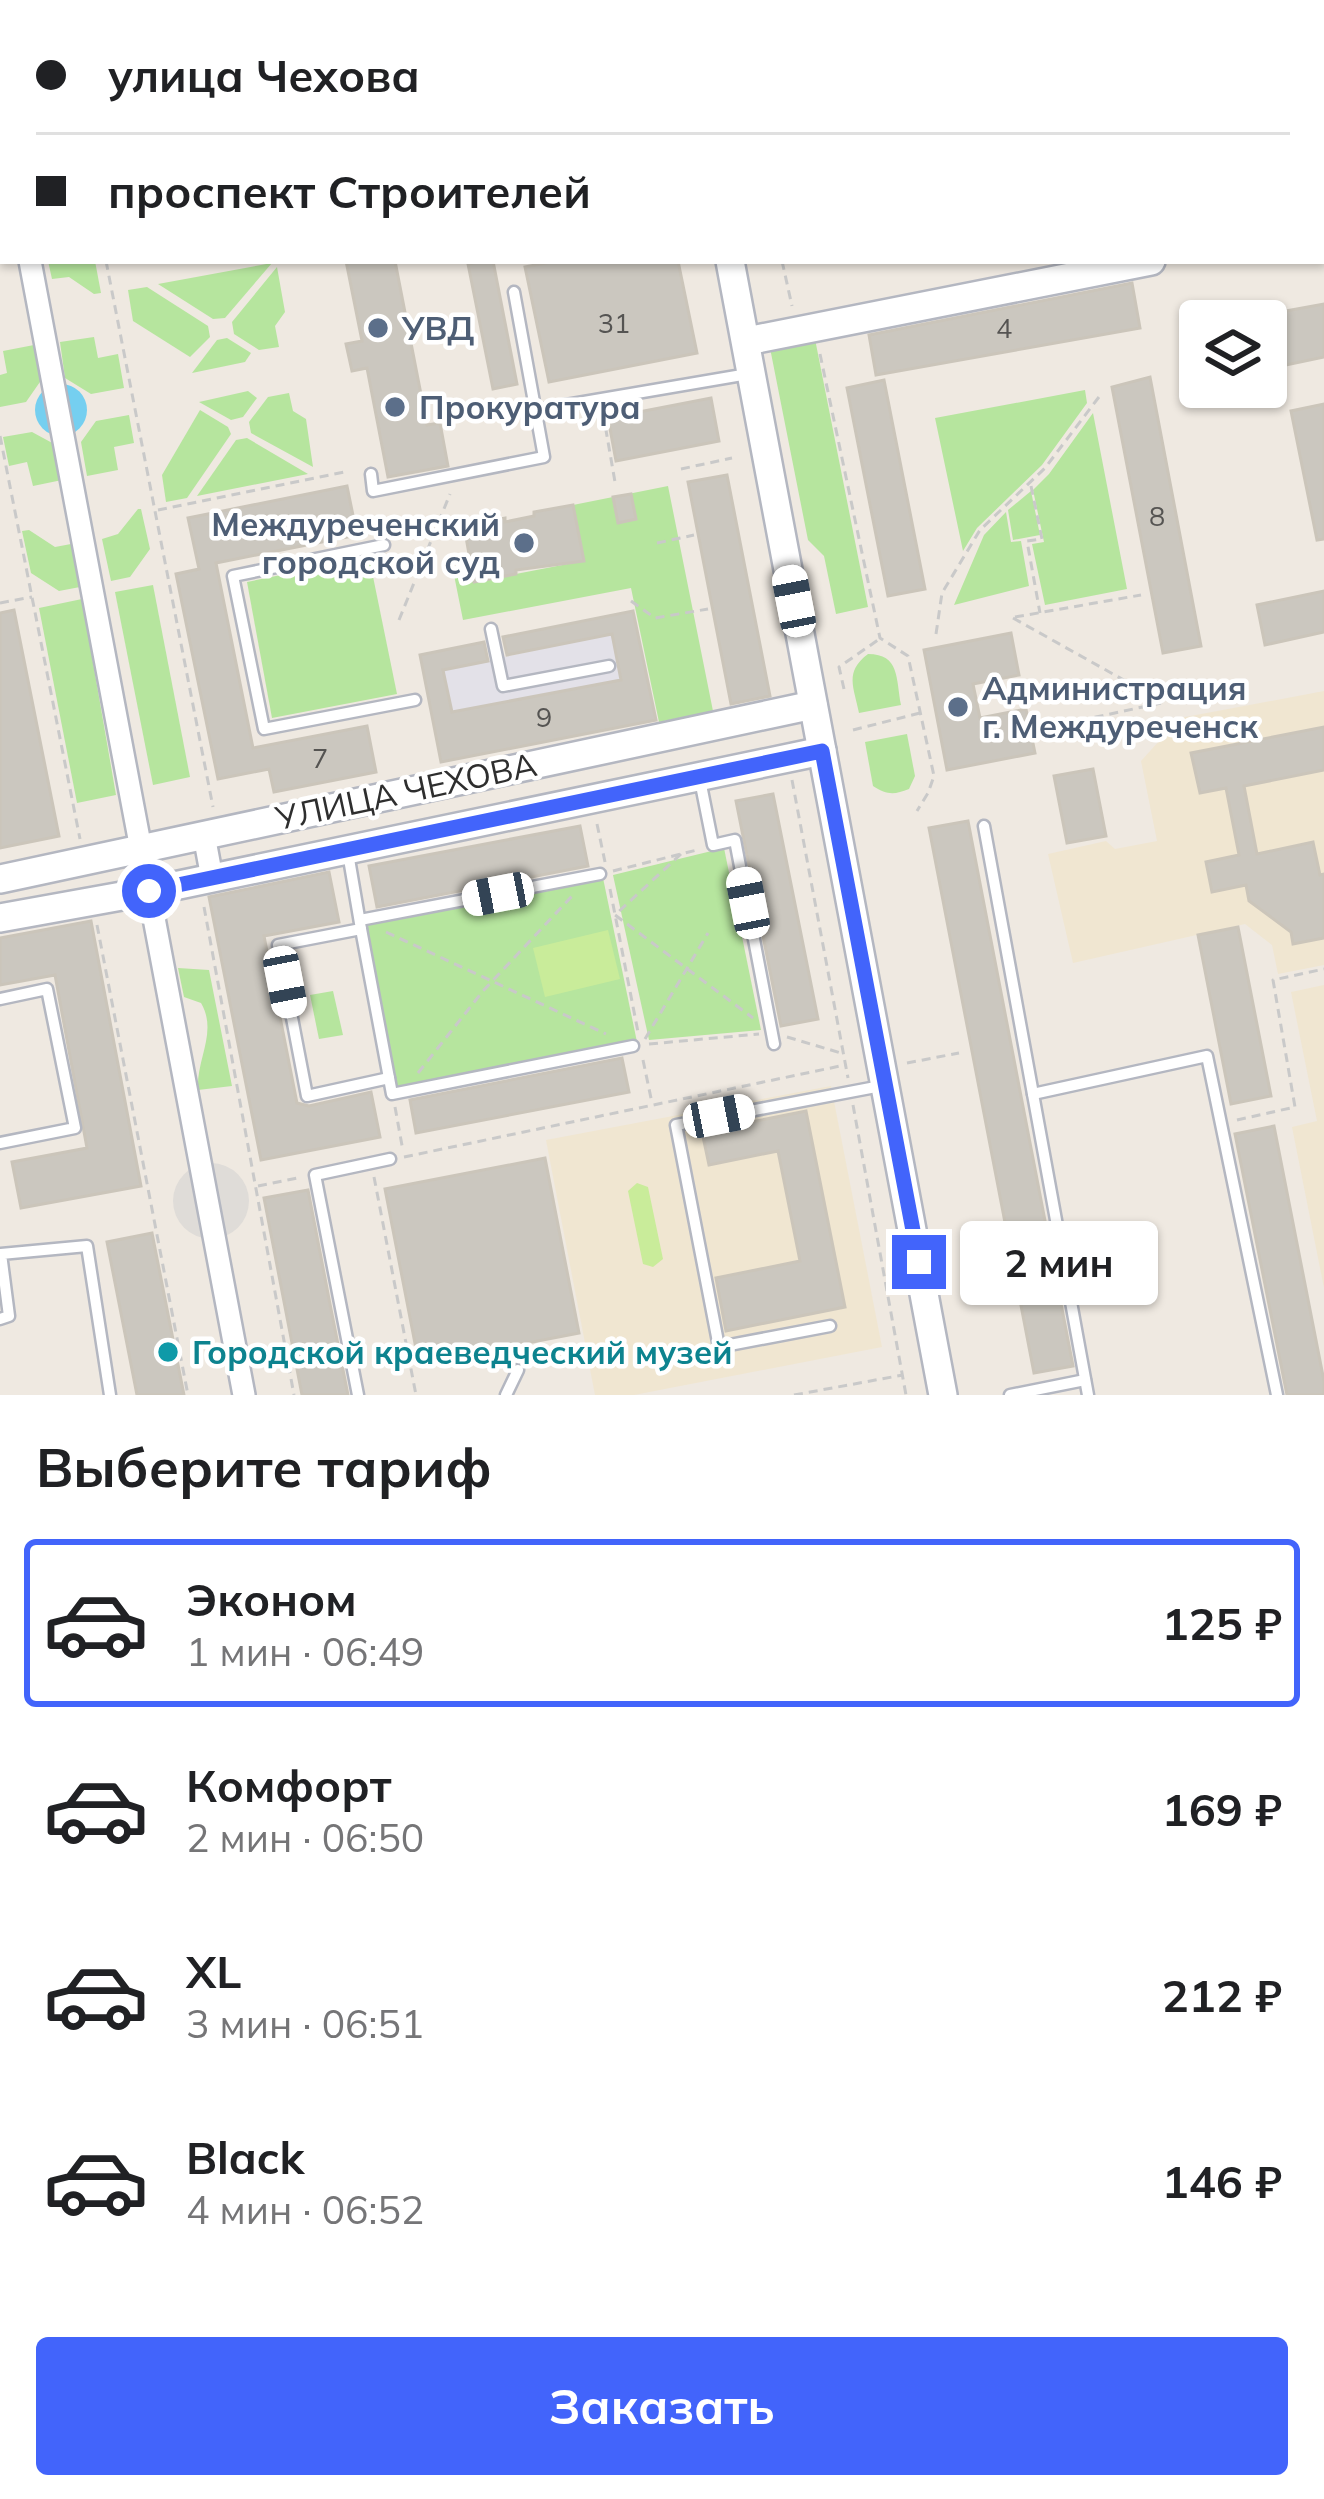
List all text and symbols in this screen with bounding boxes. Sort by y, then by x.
text: улица Чехова [108,47,420,103]
text: проспект Строителей [108,163,591,219]
map controls [1179,300,1287,408]
button: layers [1179,300,1287,408]
house number: 31 [598,306,630,340]
place label: УВД [401,307,474,348]
house number: 4 [996,311,1012,345]
marker: УВД [365,315,391,341]
place label: Прокуратура [419,386,641,427]
marker: Прокуратура [382,394,408,420]
house number: 8 [1149,499,1165,533]
place label: Междуреченский городской суд [211,503,500,582]
marker: Междуреченский городской суд [511,530,537,556]
car [769,562,819,640]
place label: Администрация г. Междуреченск [982,667,1258,746]
marker: Администрация г. Междуреченск [945,694,971,720]
house number: 9 [536,700,552,734]
house number: 7 [312,741,328,775]
street label: УЛИЦА ЧЕХОВА [271,743,540,838]
route start [122,864,176,918]
car [723,864,773,942]
car [459,869,537,919]
car [260,943,310,1021]
car [680,1091,758,1141]
callout: 2 мин [961,1220,1159,1304]
route end [892,1235,946,1289]
text: 2 мин [1004,1238,1114,1287]
place label: Городской краеведческий музей [192,1331,733,1372]
marker: Городской краеведческий музей [155,1339,181,1365]
text: Выберите тариф [36,1433,492,1501]
icon: car [42,1569,150,1677]
text: Эконом [186,1571,357,1627]
text: 125 ₽ [1162,1595,1282,1651]
text: 1 мин · 06:49 [186,1627,424,1676]
icon: car [42,1755,150,1863]
text: Комфорт [186,1757,392,1813]
text: 169 ₽ [1162,1781,1282,1837]
text: 2 мин · 06:50 [186,1813,424,1862]
icon: car [42,1941,150,2049]
text: XL [186,1943,241,1999]
text: 212 ₽ [1162,1967,1282,2023]
text: 3 мин · 06:51 [186,1999,424,2048]
icon: car [42,2127,150,2235]
text: Black [186,2129,304,2185]
text: 146 ₽ [1162,2153,1282,2209]
text: 4 мин · 06:52 [186,2185,424,2234]
button: Заказать [36,2337,1288,2475]

